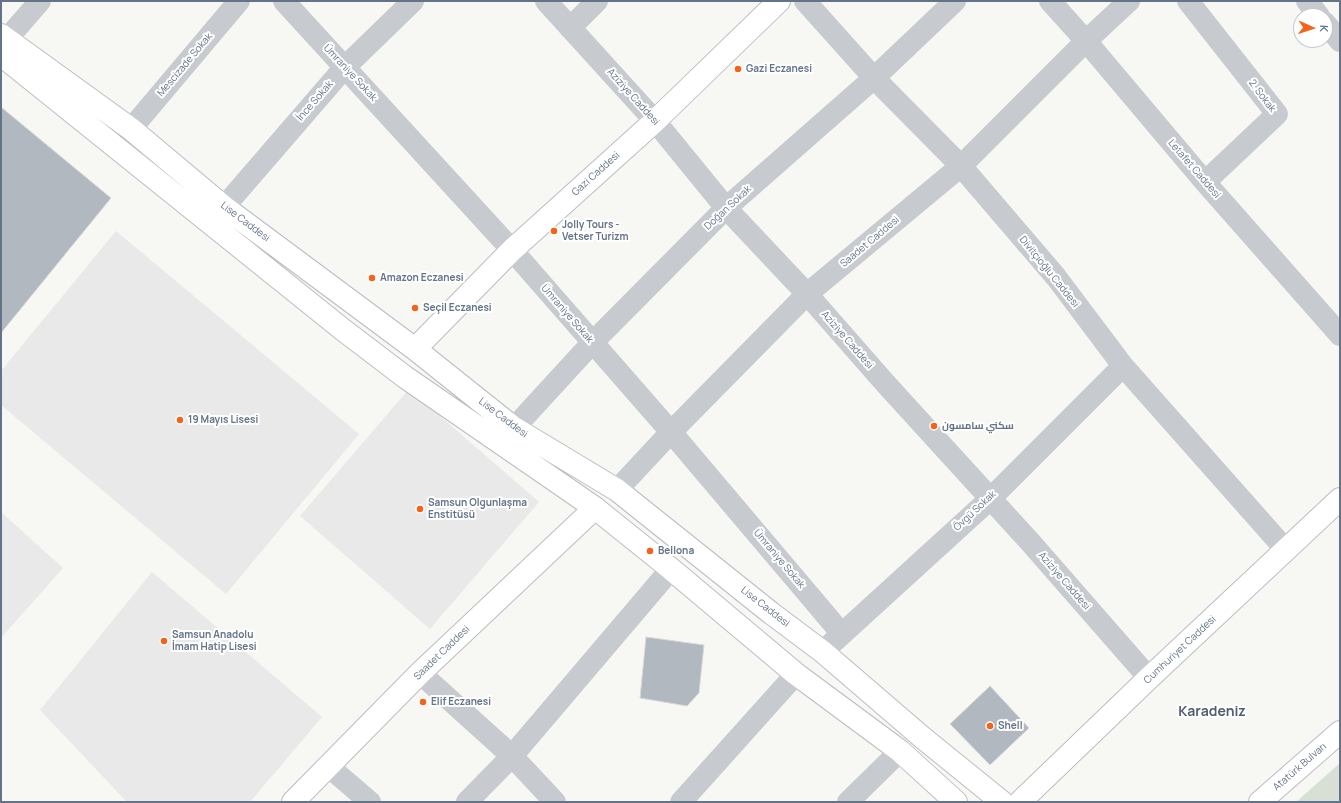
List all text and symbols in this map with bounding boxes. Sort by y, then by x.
north arrow [1293,8,1333,48]
text: K [1317,25,1332,33]
street label: Mescizade Sokak [155,31,215,99]
street label: Ümraniye Sokak [321,42,379,104]
place label: Gazi Eczanesi [746,63,812,75]
marker: Gazi Eczanesi [733,64,743,74]
street label: Aziziye Caddesi [604,66,662,128]
street label: 2. Sokak [1246,77,1278,115]
street label: İnce Sokak [294,79,336,123]
street label: Letafet Caddesi [1165,137,1223,201]
street label: Gazi Caddesi [570,149,622,199]
street label: Doğan Sokak [702,183,754,233]
street label: Lise Caddesi [218,200,272,244]
street label: Saadet Caddesi [838,214,902,270]
place label: Jolly Tours - Vetser Turizm [562,219,629,242]
marker: Jolly Tours - Vetser Turizm [549,226,559,236]
street label: Divitçioğlu Caddesi [1017,234,1081,310]
place label: Amazon Eczanesi [380,272,464,284]
marker: Amazon Eczanesi [367,273,377,283]
street label: Ümraniye Sokak [538,282,596,346]
place label: Seçil Eczanesi [423,302,492,314]
marker: Seçil Eczanesi [410,303,420,313]
street label: Aziziye Caddesi [819,309,875,371]
street label: Lise Caddesi [476,396,530,440]
place label: 19 Mayıs Lisesi [188,414,258,426]
marker: 19 Mayıs Lisesi [175,415,185,425]
place label: سكني سامسون [942,420,1014,432]
marker: سكني سامسون [929,421,939,431]
street label: Övgü Sokak [951,488,999,534]
place label: Samsun Olgunlaşma Enstitüsü [428,497,527,520]
marker: Samsun Olgunlaşma Enstitüsü [415,504,425,514]
street label: Ümraniye Sokak [751,527,807,591]
place label: Bellona [658,545,694,557]
marker: Bellona [645,546,655,556]
street label: Aziziye Caddesi [1036,550,1092,612]
street label: Lise Caddesi [738,584,792,630]
street label: Cumhuriyet Caddesi [1141,613,1219,687]
street label: Saadet Caddesi [412,623,472,683]
place label: Samsun Anadolu İmam Hatip Lisesi [172,629,257,652]
marker: Samsun Anadolu İmam Hatip Lisesi [159,636,169,646]
place label: Elif Eczanesi [431,696,491,708]
marker: Elif Eczanesi [418,697,428,707]
district label: Karadeniz [1178,704,1246,720]
place label: Shell [998,720,1022,732]
marker: Shell [985,721,995,731]
street label: Atatürk Bulvarı [1271,741,1329,793]

